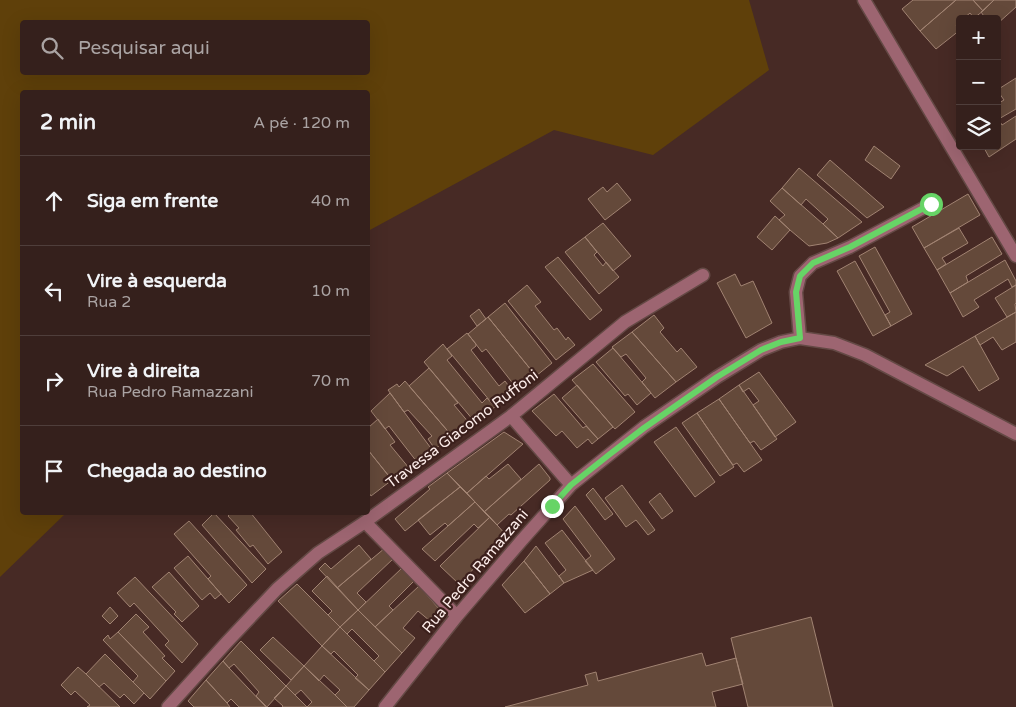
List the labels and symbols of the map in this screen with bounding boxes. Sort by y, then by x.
route start [920,193,943,216]
street label: Travessa Giacomo Ruffoni [382,366,542,492]
route end [541,495,564,518]
street label: Rua Pedro Ramazzani [418,505,532,637]

